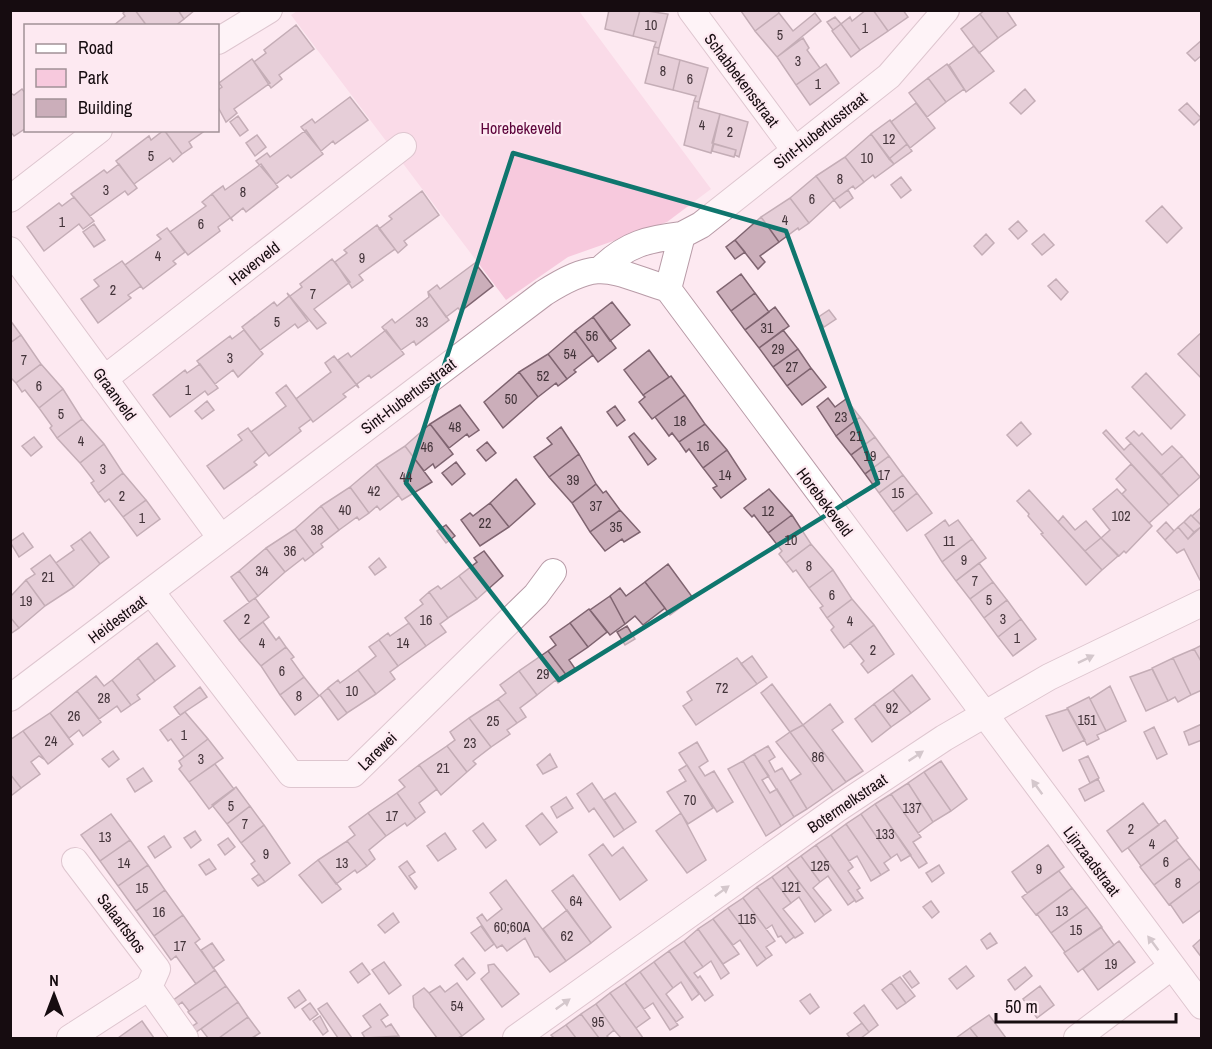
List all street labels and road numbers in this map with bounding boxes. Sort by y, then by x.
street label: Schabbekensstraat [699,29,785,132]
street label: Sint-Hubertusstraat [768,86,872,174]
street label: Haverveld [224,236,284,290]
street label: Sint-Hubertusstraat [356,353,460,439]
street label: Graanveld [88,363,142,425]
street label: Horebekeveld [792,463,858,541]
street label: Heidestraat [83,590,151,648]
street label: Larewei [353,727,401,775]
street label: Botermelkstraat [803,768,892,838]
street label: Lijnzaadstraat [1058,821,1126,901]
street label: Salaartsbos [92,889,152,957]

